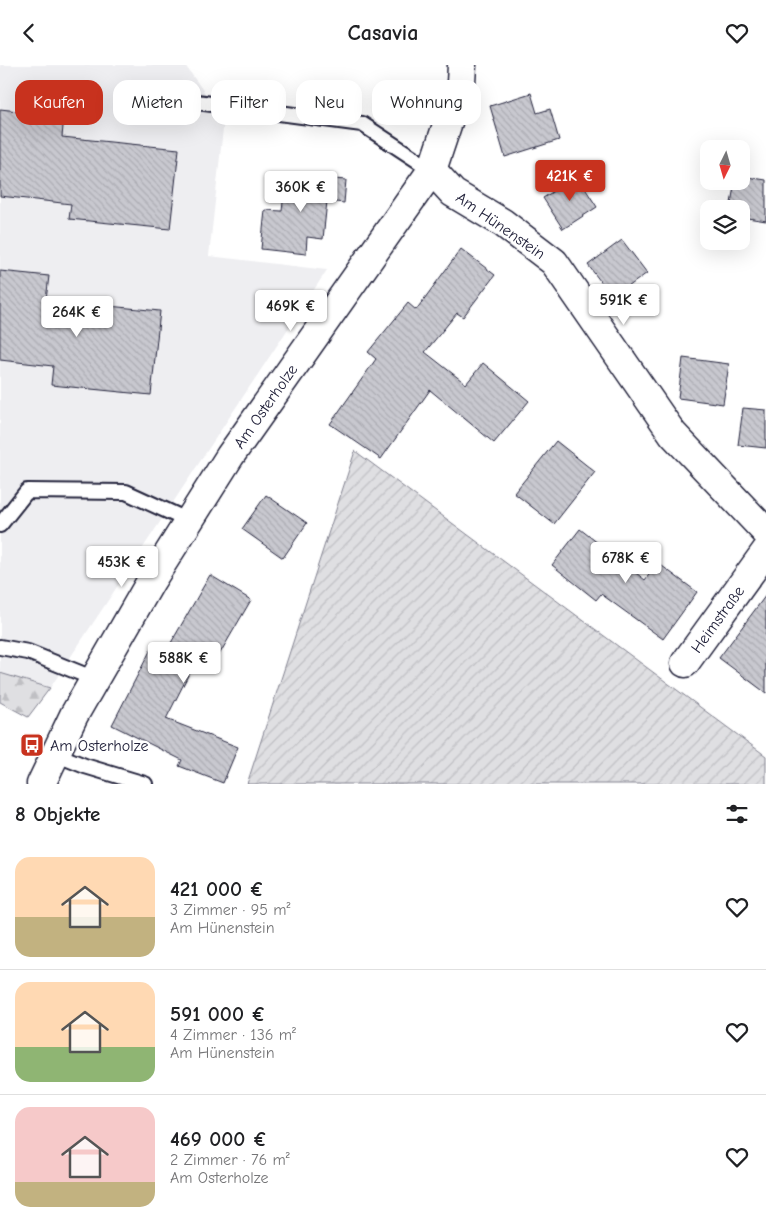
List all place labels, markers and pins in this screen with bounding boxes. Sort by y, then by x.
pin: 421K € [529,159,611,202]
pin: 360K € [260,171,342,213]
pin: 591K € [583,283,665,326]
pin: 469K € [250,289,332,332]
pin: 264K € [36,295,118,338]
pin: 678K € [585,541,667,584]
pin: 453K € [81,545,163,588]
pin: 588K € [143,641,225,684]
bus stop icon: Am Osterholze [19,732,45,758]
place label: Am Osterholze [50,737,148,755]

